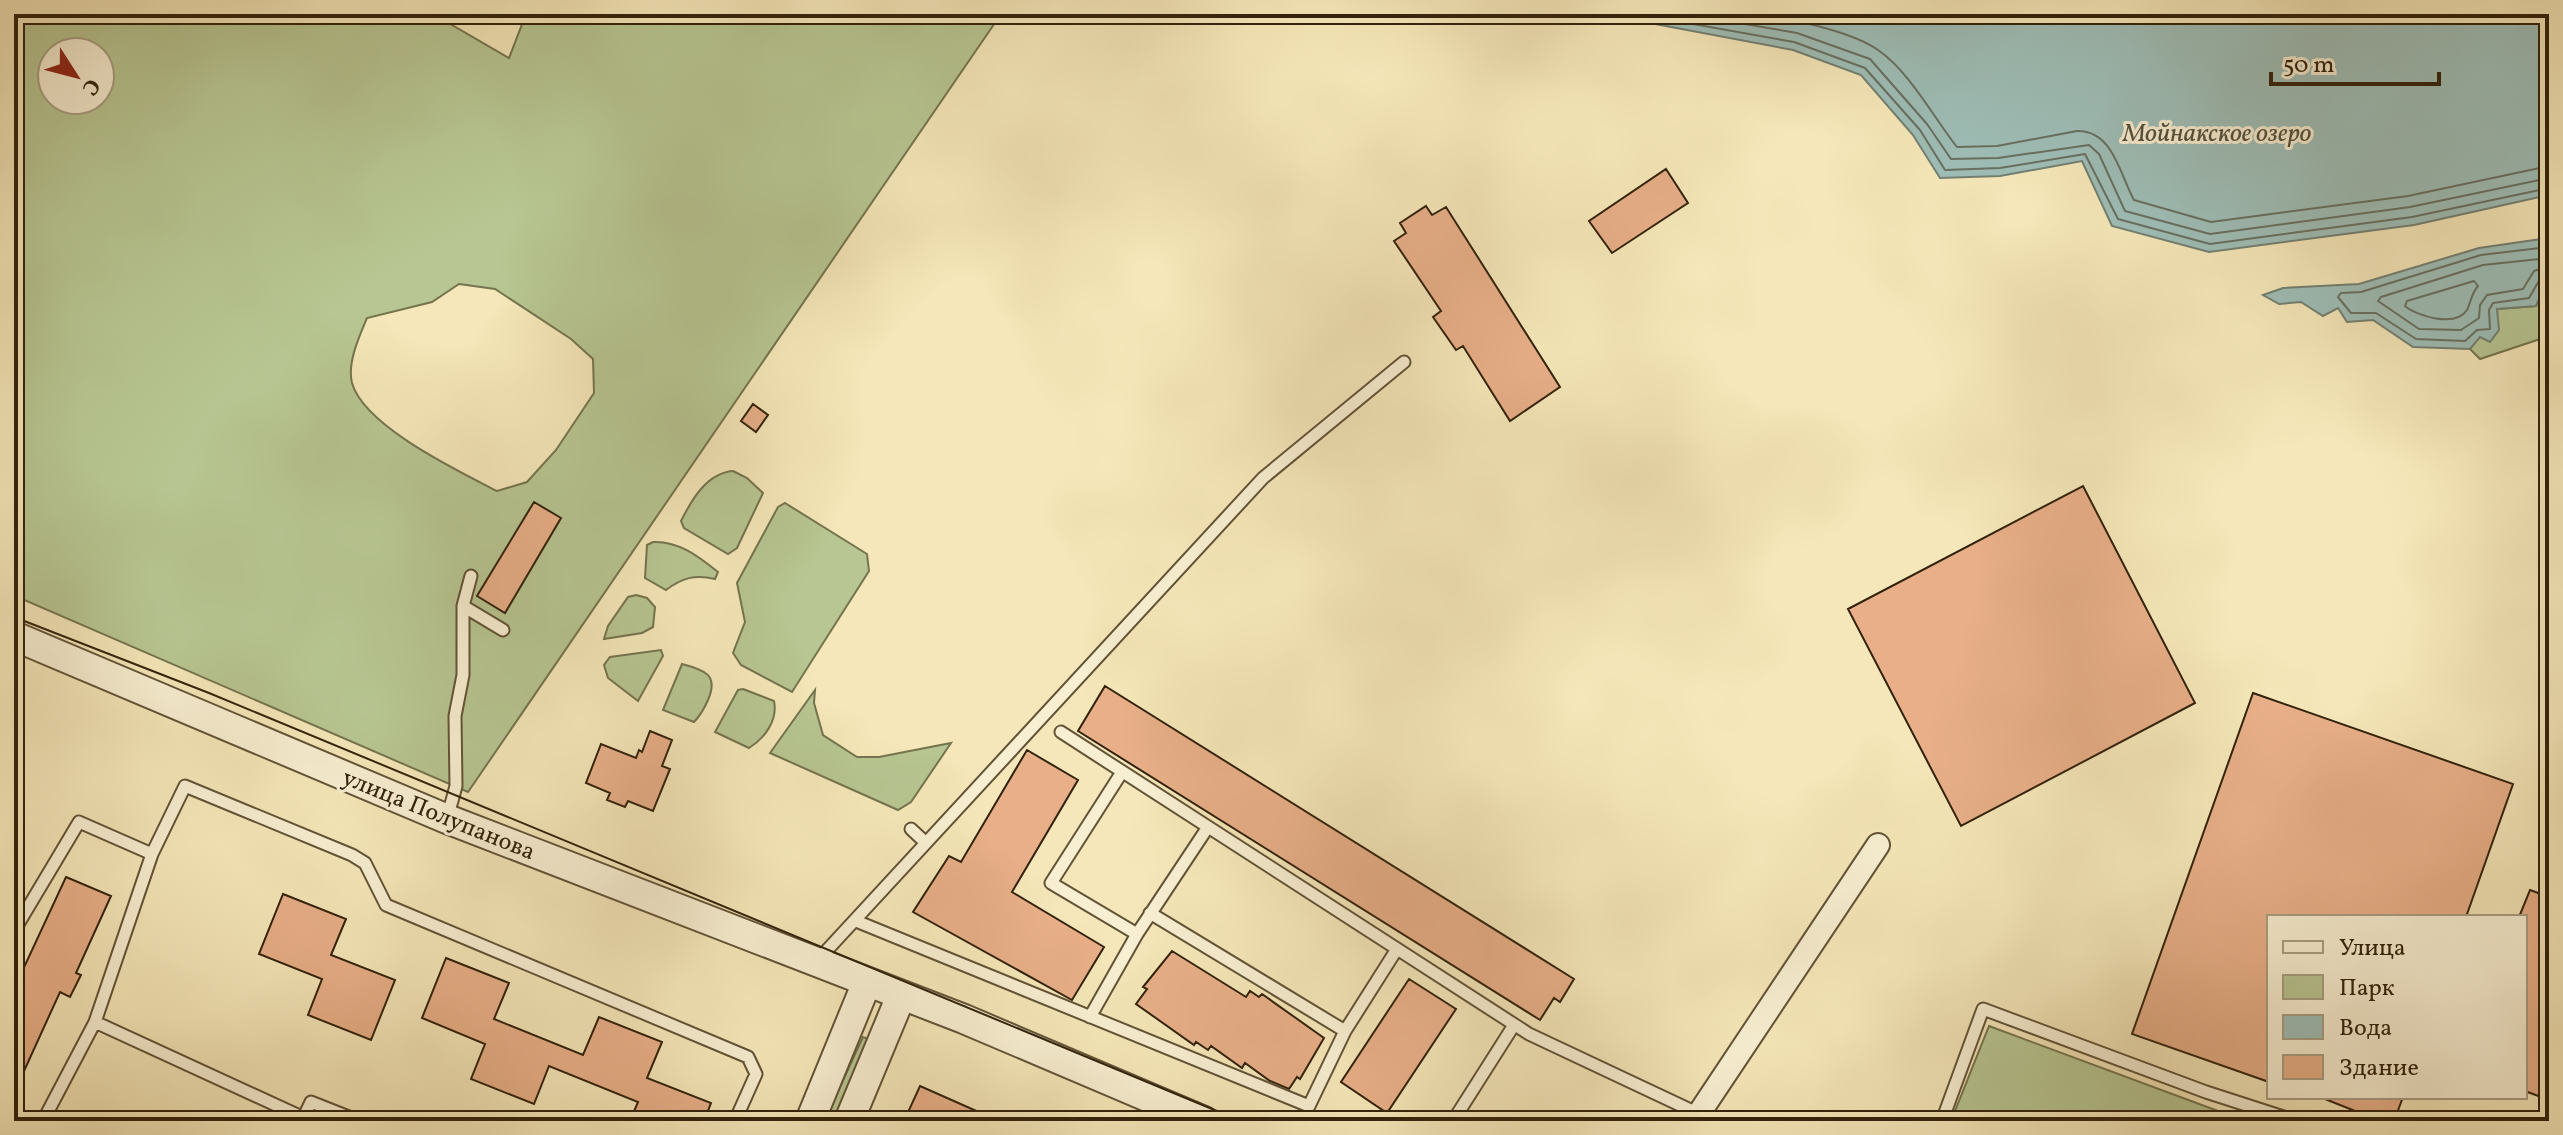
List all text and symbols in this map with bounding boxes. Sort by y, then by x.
north arrow [36,36,116,116]
scale bar [2271,36,2439,86]
text: 50 m [2283,49,2335,83]
text: С [73,71,107,101]
water label: Мойнакское озеро [2122,116,2312,152]
street label: улица Полупанова [337,762,540,870]
legend [2267,915,2527,1099]
text: Улица [2339,932,2406,966]
text: Парк [2339,972,2395,1006]
text: Вода [2339,1012,2392,1046]
text: Здание [2339,1052,2419,1086]

